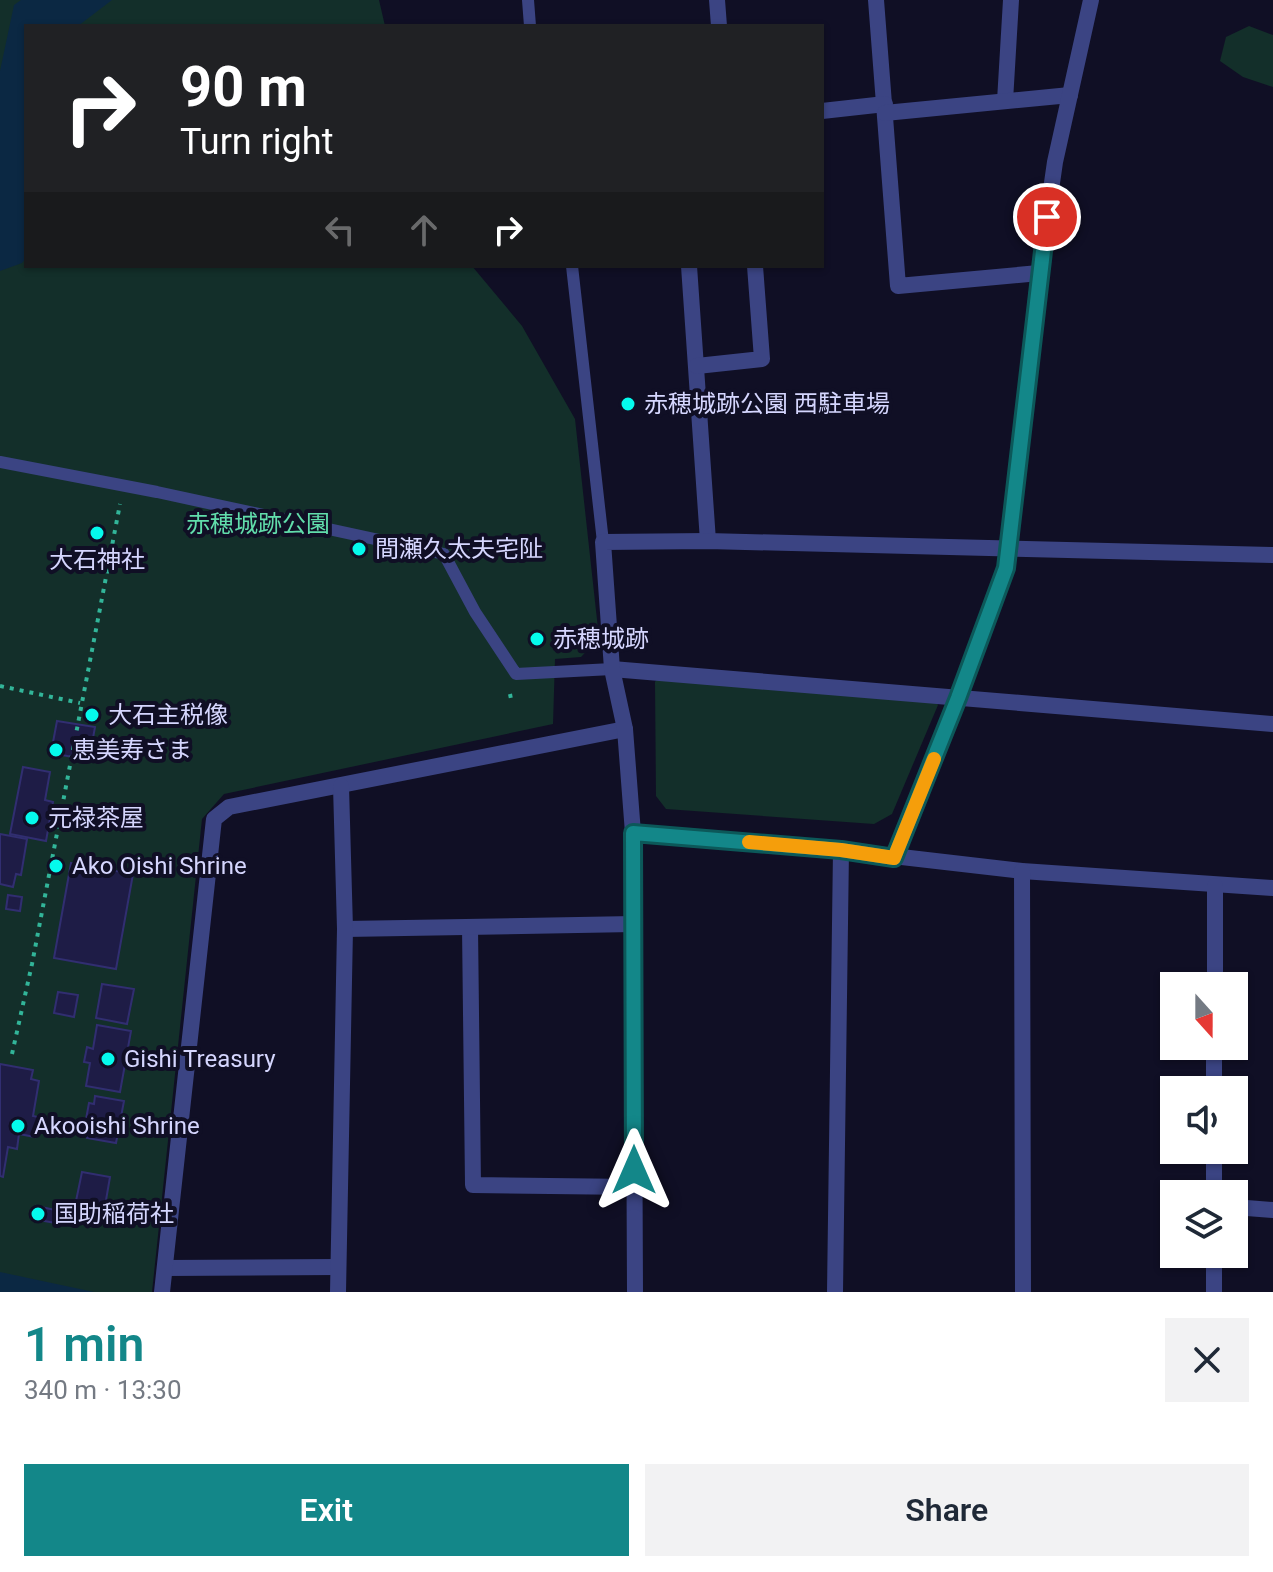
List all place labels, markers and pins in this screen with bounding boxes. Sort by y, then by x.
pin [1013,183,1081,251]
place label: 赤穂城跡公園 西駐車場 [644,390,890,418]
marker: 赤穂城跡公園 西駐車場 [619,395,637,413]
marker: 大石神社 [88,524,106,542]
place label: 間瀬久太夫宅阯 [375,535,543,563]
marker: 間瀬久太夫宅阯 [350,540,368,558]
place label: 大石神社 [49,546,145,574]
place label: 赤穂城跡 [553,625,649,653]
marker: 赤穂城跡 [528,630,546,648]
place label: 大石主税像 [108,701,228,729]
marker: 大石主税像 [83,706,101,724]
place label: 恵美寿さま [72,736,192,764]
marker: 恵美寿さま [47,741,65,759]
place label: 元禄茶屋 [48,804,144,832]
marker: 元禄茶屋 [23,809,41,827]
place label: Ako Oishi Shrine [72,852,247,880]
marker: Ako Oishi Shrine [47,857,65,875]
place label: Gishi Treasury [124,1045,276,1073]
marker: Gishi Treasury [99,1050,117,1068]
place label: Akooishi Shrine [34,1112,200,1140]
marker: Akooishi Shrine [9,1117,27,1135]
place label: 国助稲荷社 [54,1200,174,1228]
marker: 国助稲荷社 [29,1205,47,1223]

